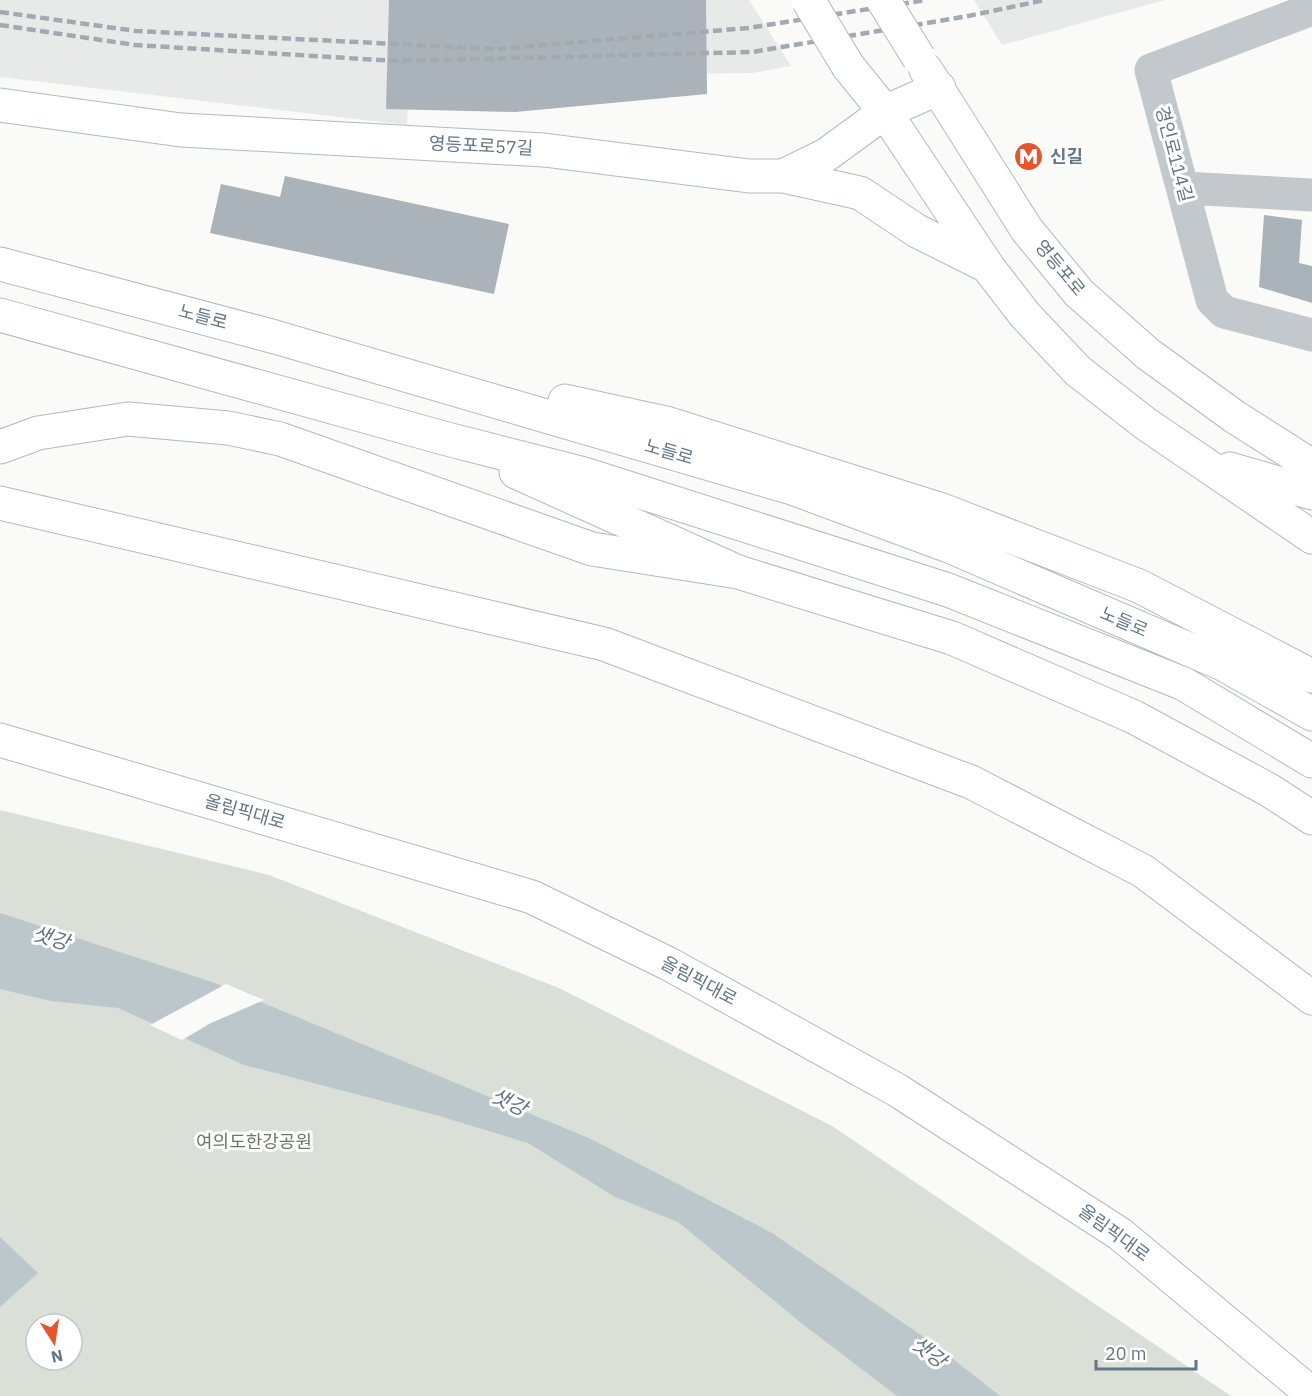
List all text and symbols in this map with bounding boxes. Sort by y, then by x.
street label: 경인로114길 [1151,103,1198,204]
street label: 영등포로57길 [428,131,534,160]
metro station icon: 신길 [1013,141,1045,173]
place label: 신길 [1050,145,1083,168]
street label: 영등포로 [1030,235,1090,300]
street label: 노들로 [176,299,230,334]
street label: 노들로 [642,434,696,469]
street label: 노들로 [1097,601,1152,642]
street label: 올림픽대로 [202,789,288,834]
water label: 샛강 [30,919,75,957]
street label: 올림픽대로 [657,951,741,1010]
water label: 샛강 [487,1081,534,1123]
park label: 여의도한강공원 [196,1130,312,1153]
street label: 올림픽대로 [1074,1199,1155,1266]
north arrow [24,1312,84,1372]
water label: 샛강 [906,1330,954,1375]
scale bar [1096,1333,1196,1371]
text: 20 m [1105,1342,1147,1365]
text: N [49,1346,65,1368]

